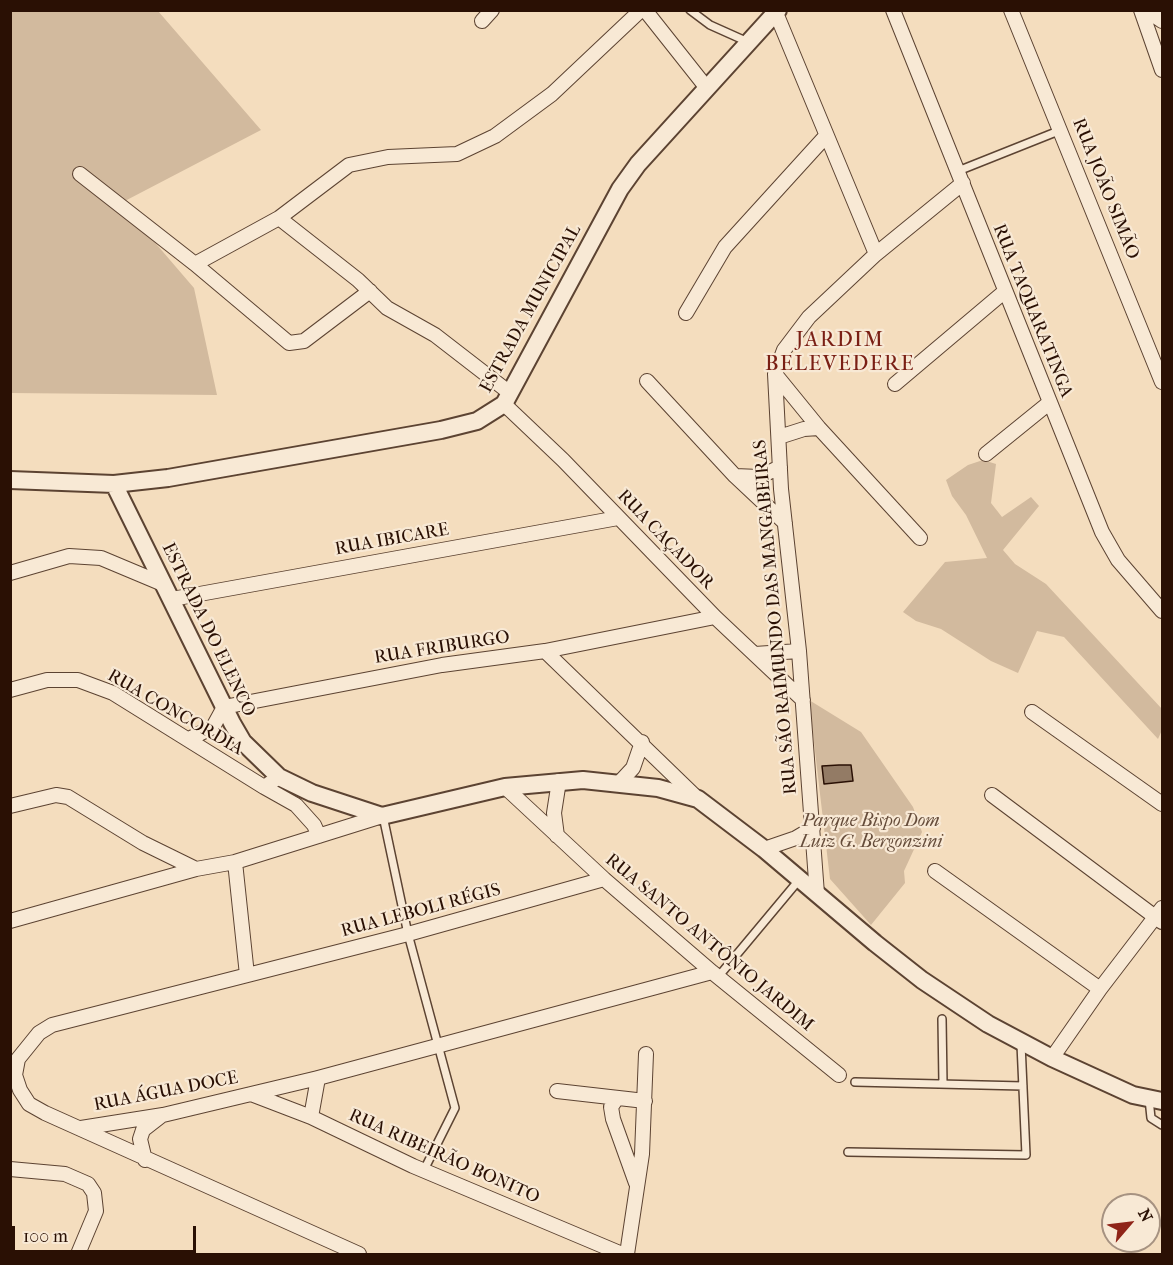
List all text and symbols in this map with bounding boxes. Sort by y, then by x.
street label: RUA JOÃO SIMÃO [1067,115,1143,263]
street label: ESTRADA MUNICIPAL [476,221,586,397]
street label: RUA TAQUARATINGA [987,221,1077,401]
district label: JARDIM BELEVEDERE [765,328,915,378]
street label: RUA SÃO RAIMUNDO DAS MANGABEIRAS [750,439,802,795]
street label: RUA CAÇADOR [612,486,718,594]
street label: RUA IBICARE [333,519,451,561]
street label: ESTRADA DO ELENCO [157,540,259,720]
street label: RUA FRIBURGO [373,627,511,669]
street label: RUA CONCORDIA [103,665,247,761]
park label: Parque Bispo Dom Luiz G. Bergonzini [800,811,942,854]
street label: RUA SANTO ANTÔNIO JARDIM [600,849,818,1037]
street label: RUA LEBOLI RÉGIS [339,879,503,943]
street label: RUA ÁGUA DOCE [92,1067,240,1117]
street label: RUA RIBEIRÃO BONITO [345,1105,543,1209]
north arrow [1101,1193,1161,1253]
text: N [1134,1205,1157,1225]
scale bar [15,1214,200,1252]
text: 100 m [23,1226,68,1247]

